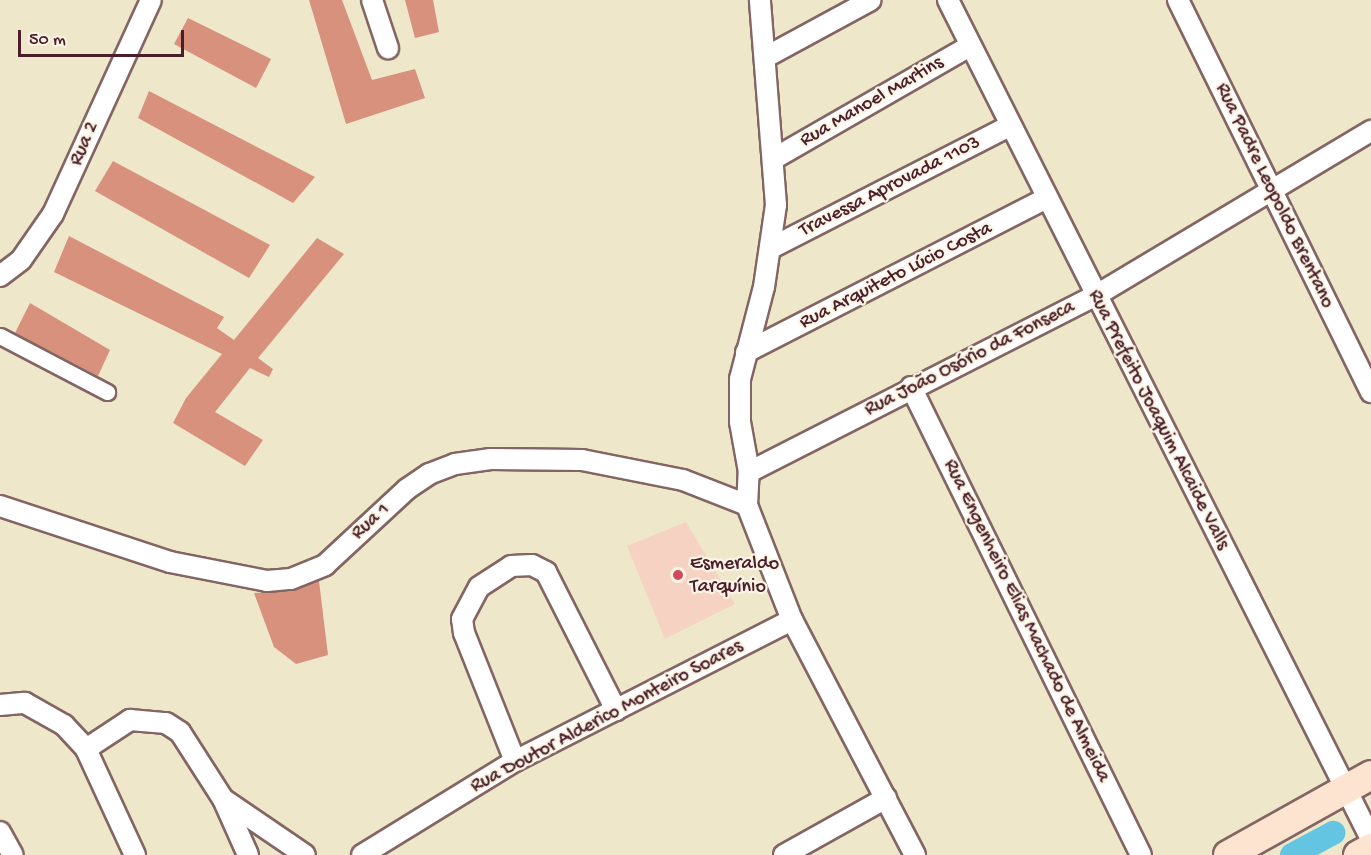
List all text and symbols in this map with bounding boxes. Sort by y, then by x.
scale bar [21,18,188,56]
text: 50 m [29,30,66,51]
street label: Rua Manoel Martins [796,51,948,153]
street label: Rua Padre Leopoldo Brentano [1209,80,1339,312]
street label: Rua 2 [65,118,105,170]
street label: Travessa Aprovada 1103 [795,131,985,243]
street label: Rua Arquiteto Lúcio Costa [796,217,996,335]
street label: Rua Prefeito Joaquim Alcaide Valls [1082,286,1234,554]
street label: Rua João Osório da Fonseca [861,296,1079,422]
street label: Rua Engenheiro Elias Machado de Almeida [937,456,1115,786]
street label: Rua 1 [347,498,395,546]
place label: Esmeraldo Tarquínio [690,552,779,599]
marker: Esmeraldo Tarquínio [671,568,685,582]
street label: Rua Doutor Alderico Monteiro Soares [467,635,747,799]

